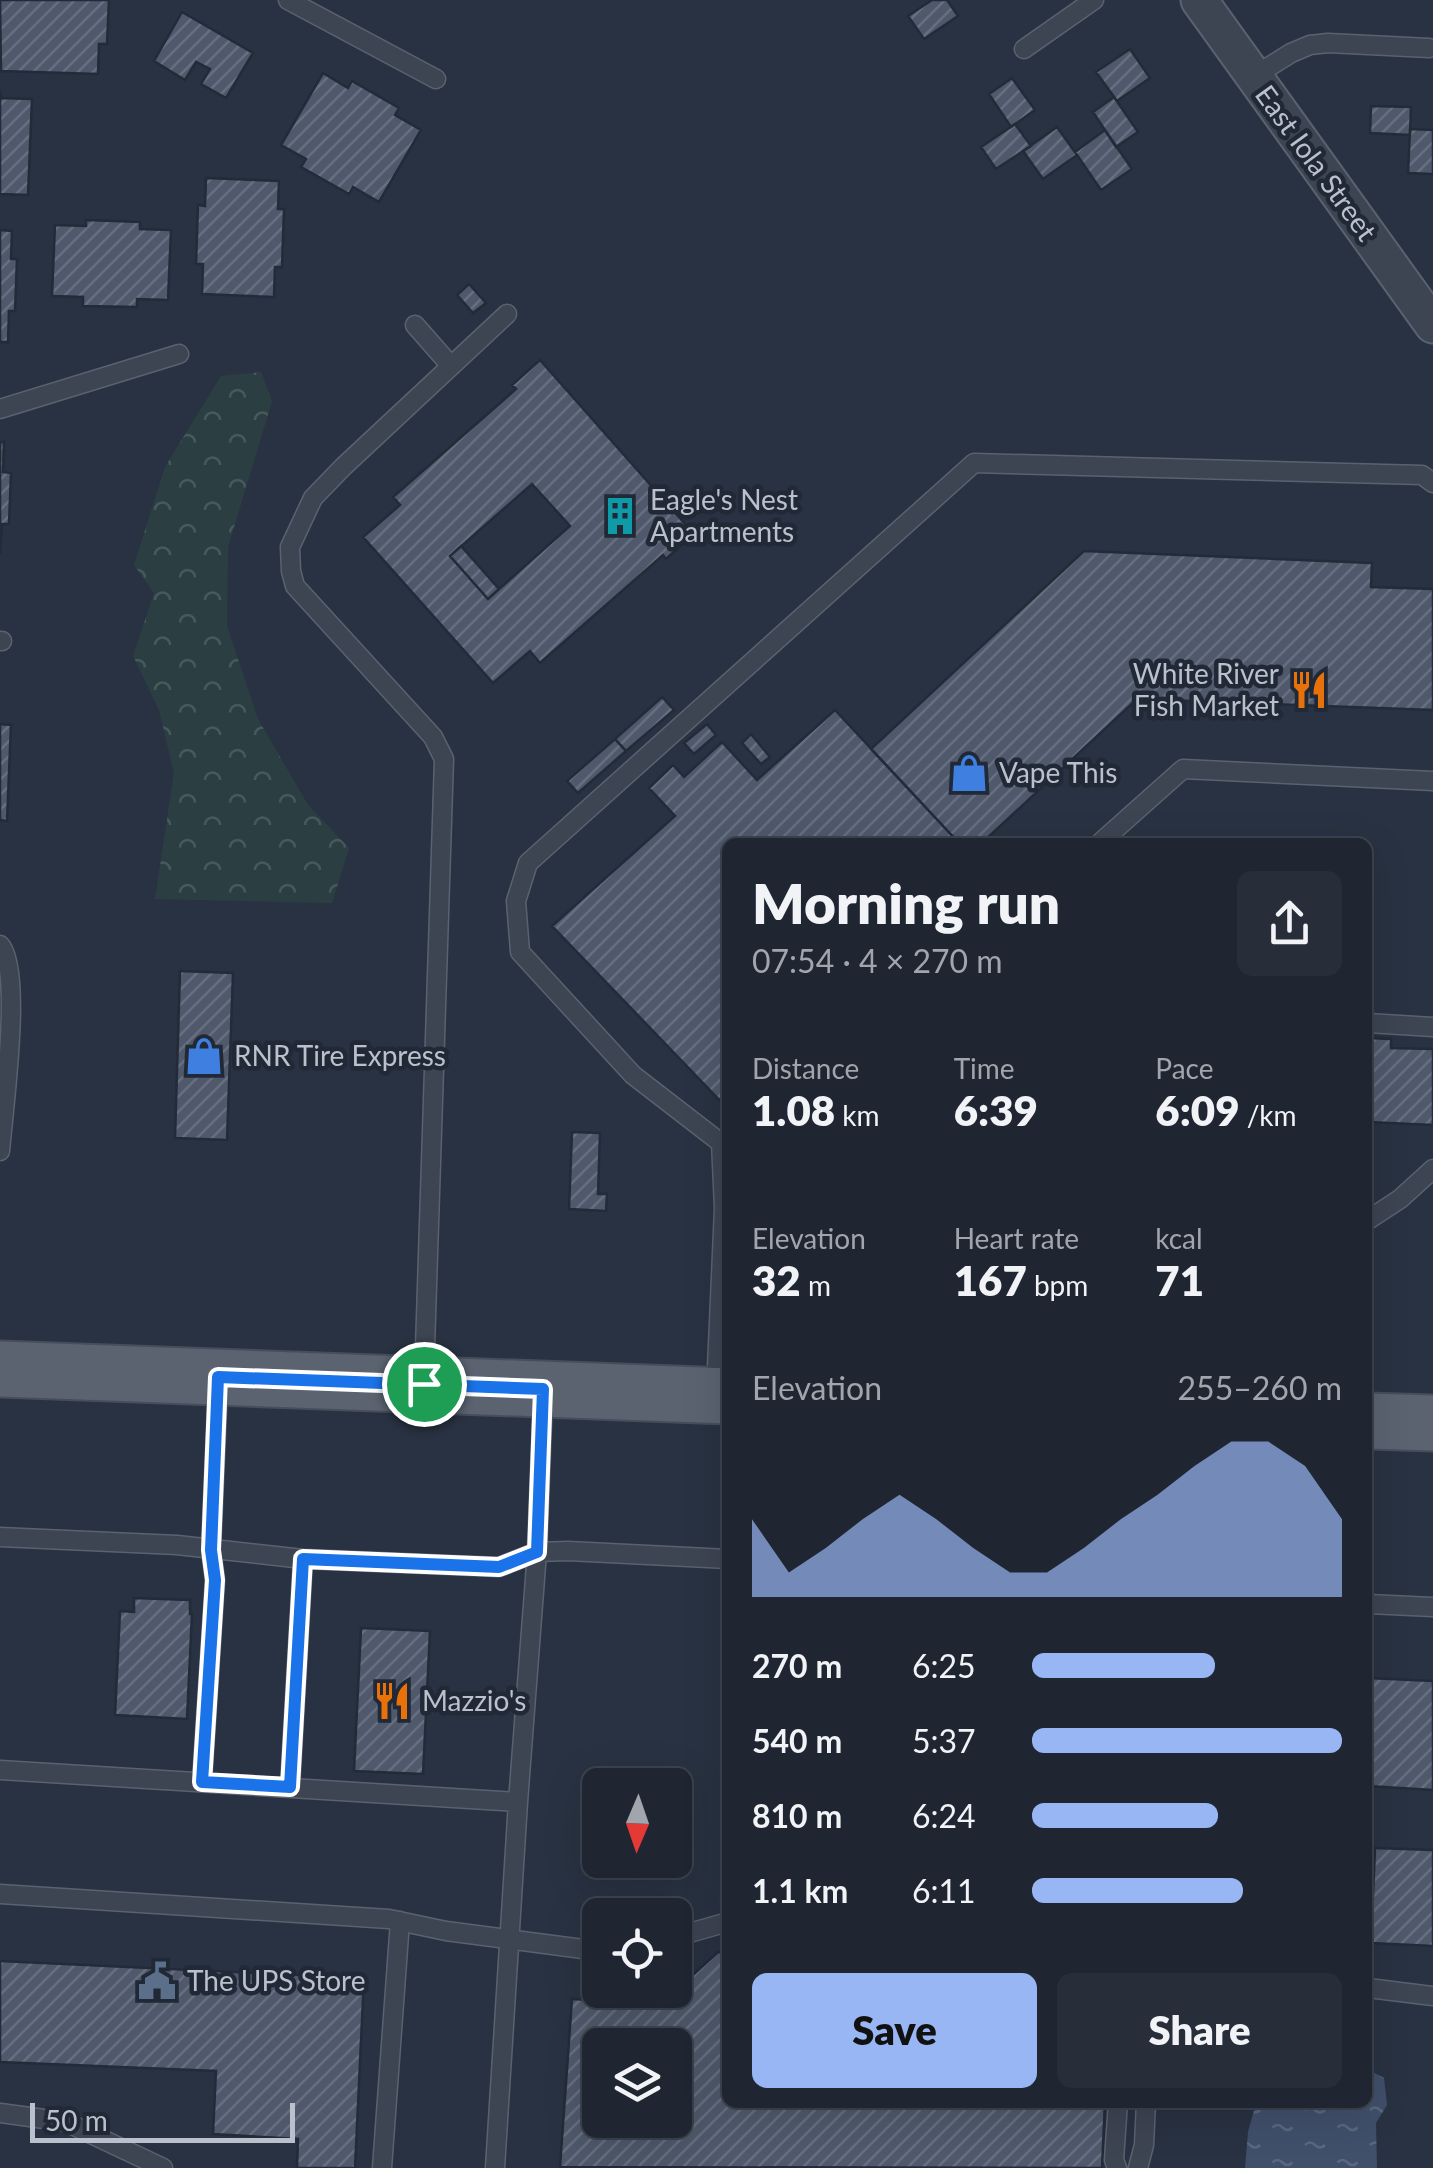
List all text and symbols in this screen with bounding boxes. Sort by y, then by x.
street label: East Iola Street [1249,78,1385,247]
place label: Eagle's Nest Apartments [650,482,798,548]
building icon: Eagle's Nest Apartments [599,495,641,537]
place label: White River Fish Market [1133,656,1279,722]
restaurant icon: White River Fish Market [1288,669,1330,711]
shop icon: Vape This [948,752,990,794]
place label: Vape This [999,755,1117,789]
text: Morning run [752,870,1060,936]
button: share [1237,871,1342,976]
text: 07:54 · 4 × 270 m [752,941,1003,980]
shop icon: RNR Tire Express [183,1035,225,1077]
place label: RNR Tire Express [234,1038,446,1072]
text: Distance [752,1051,859,1085]
text: Time [954,1051,1015,1085]
text: Pace [1155,1051,1214,1085]
text: 1.08 [752,1085,835,1135]
text: 6:39 [954,1085,1038,1135]
text: 6:09 [1155,1085,1240,1135]
text: km [835,1098,880,1132]
text: /km [1240,1098,1297,1132]
text: Elevation [752,1221,866,1255]
text: Heart rate [954,1221,1079,1255]
text: kcal [1155,1221,1203,1255]
text: 32 [752,1255,801,1305]
text: 167 [954,1255,1027,1305]
text: 71 [1155,1255,1204,1305]
text: m [801,1268,831,1302]
text: bpm [1027,1268,1088,1302]
pin [382,1342,467,1427]
icon: arrive [397,1357,452,1412]
text: Elevation [752,1368,882,1407]
text: 255–260 m [1178,1368,1342,1407]
text: 270 m [752,1646,842,1685]
text: 6:25 [912,1646,976,1685]
restaurant icon: Mazzio's [371,1680,413,1722]
place label: Mazzio's [422,1683,526,1717]
text: 540 m [752,1721,842,1760]
text: 5:37 [912,1721,976,1760]
north arrow [582,1768,692,1878]
map controls [582,1768,692,2138]
text: 810 m [752,1796,842,1835]
text: 6:24 [912,1796,976,1835]
text: 1.1 km [752,1871,848,1910]
text: 6:11 [912,1871,976,1910]
button: locate [582,1898,692,2008]
public building icon: The UPS Store [136,1960,178,2002]
place label: The UPS Store [187,1963,365,1997]
button: Save [752,1973,1037,2088]
button: Share [1057,1973,1342,2088]
button: layers [582,2028,692,2138]
scale bar [30,2098,295,2142]
text: 50 m [45,2103,108,2137]

